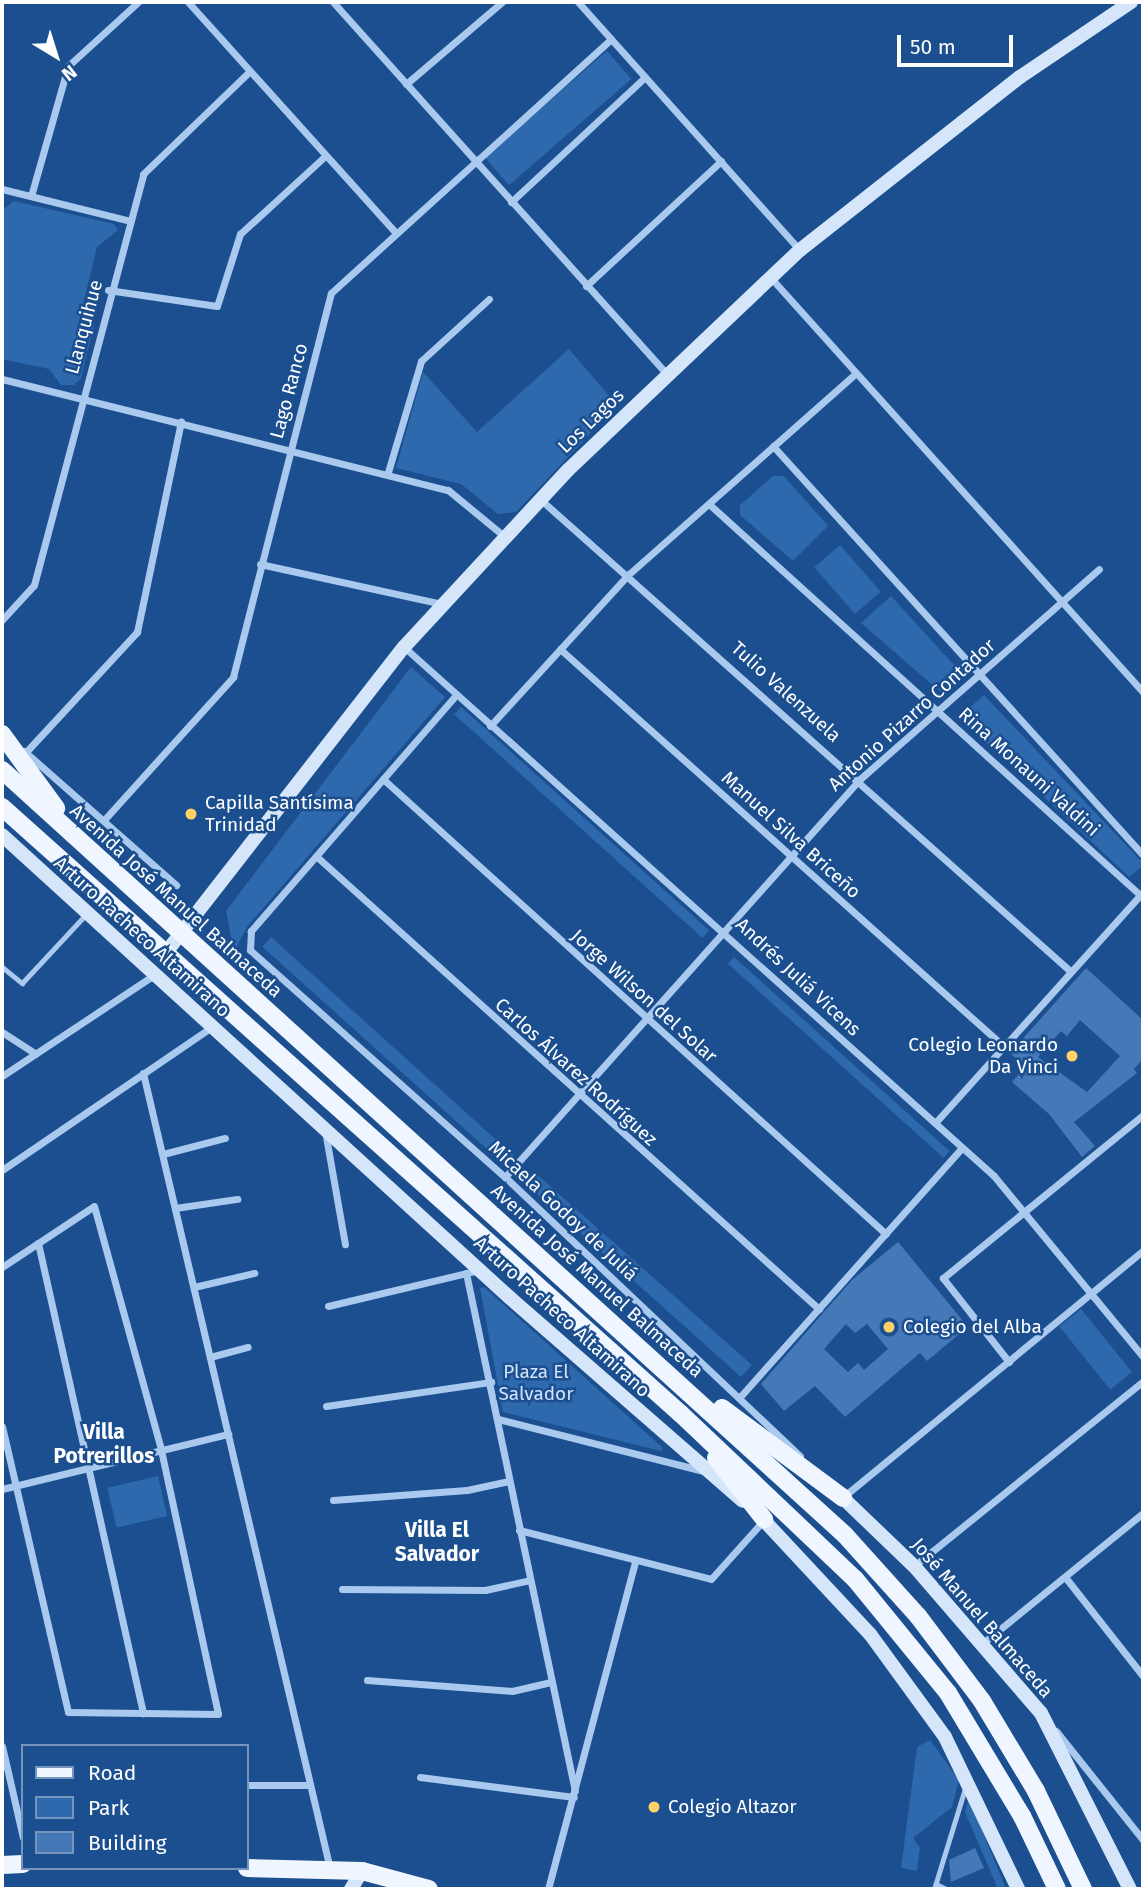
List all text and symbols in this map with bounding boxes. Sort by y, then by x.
north arrow [21,21,91,91]
scale bar [900,21,1016,65]
text: 50 m [910,34,956,60]
text: N [57,60,81,86]
street label: Llanquihue [61,277,107,377]
street label: Lago Ranco [265,341,313,441]
street label: Los Lagos [553,384,629,458]
street label: Antonio Pizarro Contador [824,634,1000,796]
street label: Tulio Valenzuela [727,637,845,747]
street label: Rina Monauni Valdini [954,703,1104,841]
street label: Manuel Silva Briceño [717,767,865,903]
place label: Capilla Santísima Trinidad [205,792,354,836]
street label: Avenida José Manuel Balmaceda [65,800,287,1002]
marker: Capilla Santísima Trinidad [183,806,199,822]
street label: Arturo Pacheco Altamirano [49,852,235,1022]
street label: Andrés Juliá Vicens [731,913,865,1041]
street label: Jorge Wilson del Solar [566,924,722,1068]
street label: Carlos Álvarez Rodríguez [490,993,662,1151]
place label: Colegio Leonardo Da Vinci [908,1034,1058,1078]
marker: Colegio Leonardo Da Vinci [1064,1048,1080,1064]
street label: Micaela Godoy de Juliá [484,1136,642,1286]
street label: Avenida José Manuel Balmaceda [486,1180,708,1382]
street label: Arturo Pacheco Altamirano [469,1232,655,1402]
place label: Colegio del Alba [903,1316,1042,1338]
marker: Colegio del Alba [881,1319,897,1335]
park label: Plaza El Salvador [498,1361,574,1405]
district label: Villa Potrerillos [54,1419,154,1469]
district label: Villa El Salvador [395,1517,479,1567]
street label: José Manuel Balmaceda [906,1534,1058,1702]
legend [21,1744,248,1870]
text: Road [88,1760,136,1786]
text: Park [88,1795,129,1821]
place label: Colegio Altazor [668,1796,797,1818]
marker: Colegio Altazor [646,1799,662,1815]
text: Building [88,1830,167,1856]

